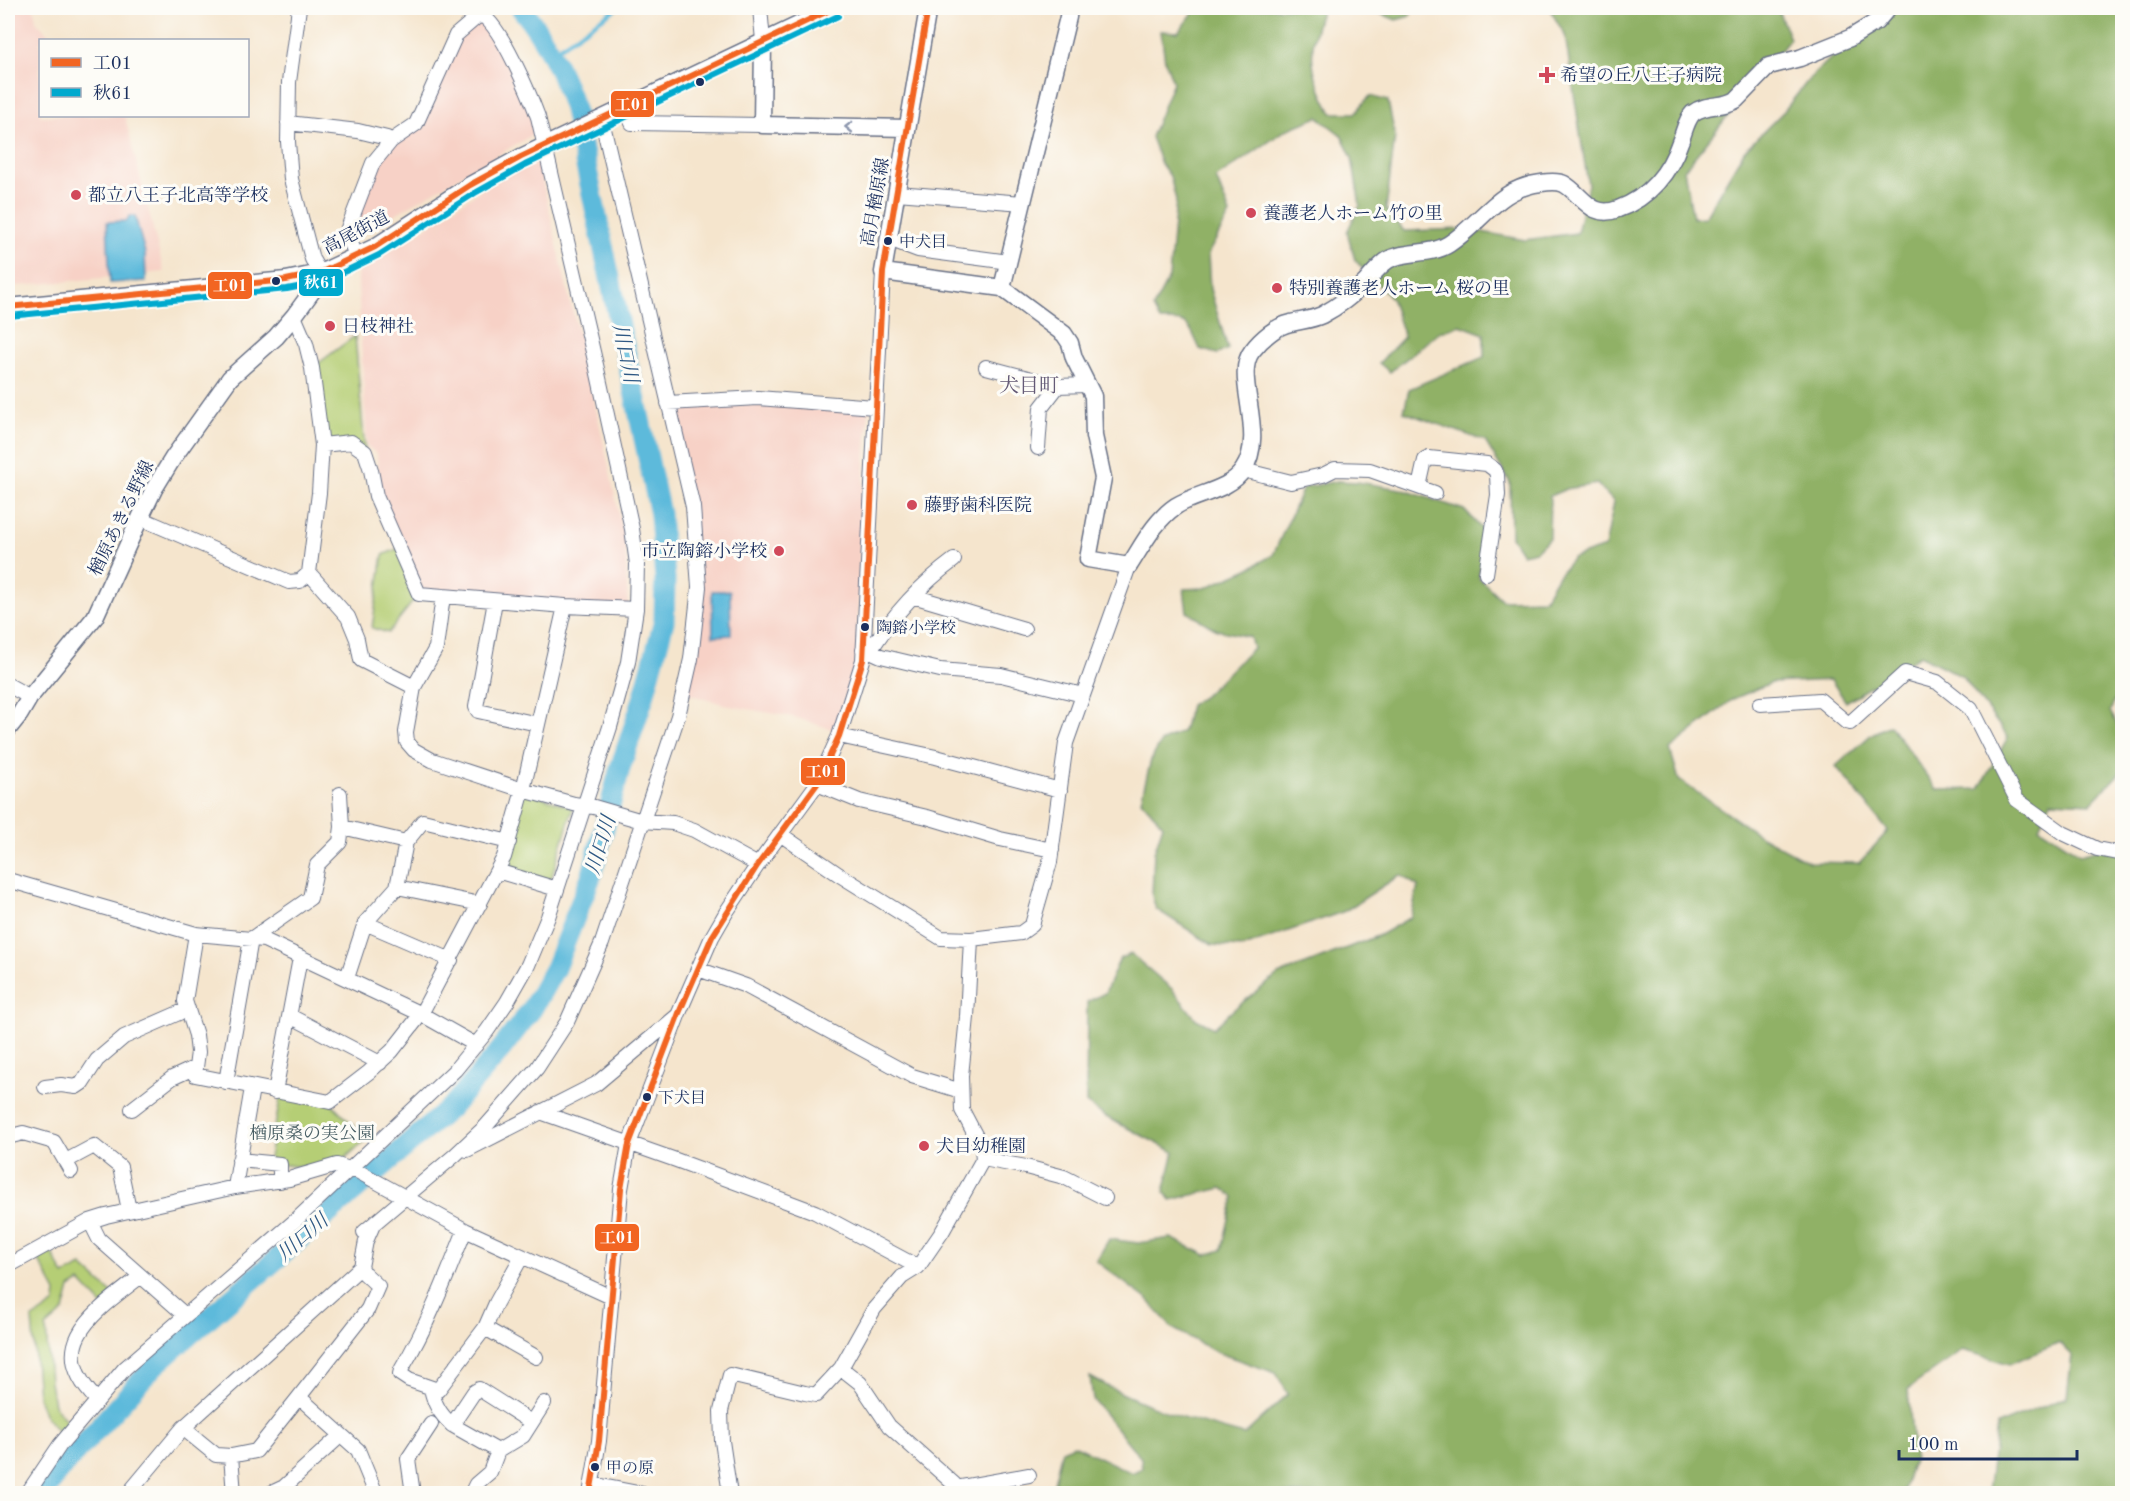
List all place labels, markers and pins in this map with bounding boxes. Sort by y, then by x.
place label: 希望の丘八王子病院 [1560,65,1722,85]
marker: 希望の丘八王子病院 [1538,66,1556,84]
unlabelled marker [694,76,706,88]
place label: 都立八王子北高等学校 [88,185,268,205]
marker: 都立八王子北高等学校 [69,188,83,202]
place label: 養護老人ホーム竹の里 [1263,203,1443,223]
marker: 養護老人ホーム竹の里 [1244,206,1258,220]
place label: 中犬目 [899,233,947,251]
marker: 中犬目 [882,235,894,247]
unlabelled marker [270,275,282,287]
place label: 特別養護老人ホーム 桜の里 [1289,278,1510,298]
marker: 特別養護老人ホーム 桜の里 [1270,281,1284,295]
place label: 日枝神社 [342,316,414,336]
marker: 日枝神社 [323,319,337,333]
place label: 藤野歯科医院 [924,495,1032,515]
marker: 藤野歯科医院 [905,498,919,512]
place label: 市立陶鎔小学校 [641,541,767,561]
marker: 市立陶鎔小学校 [772,544,786,558]
place label: 陶鎔小学校 [876,619,956,637]
marker: 陶鎔小学校 [859,621,871,633]
place label: 下犬目 [658,1089,706,1107]
marker: 下犬目 [641,1091,653,1103]
place label: 犬目幼稚園 [936,1136,1026,1156]
marker: 犬目幼稚園 [917,1139,931,1153]
place label: 甲の原 [606,1459,654,1477]
marker: 甲の原 [589,1461,601,1473]

